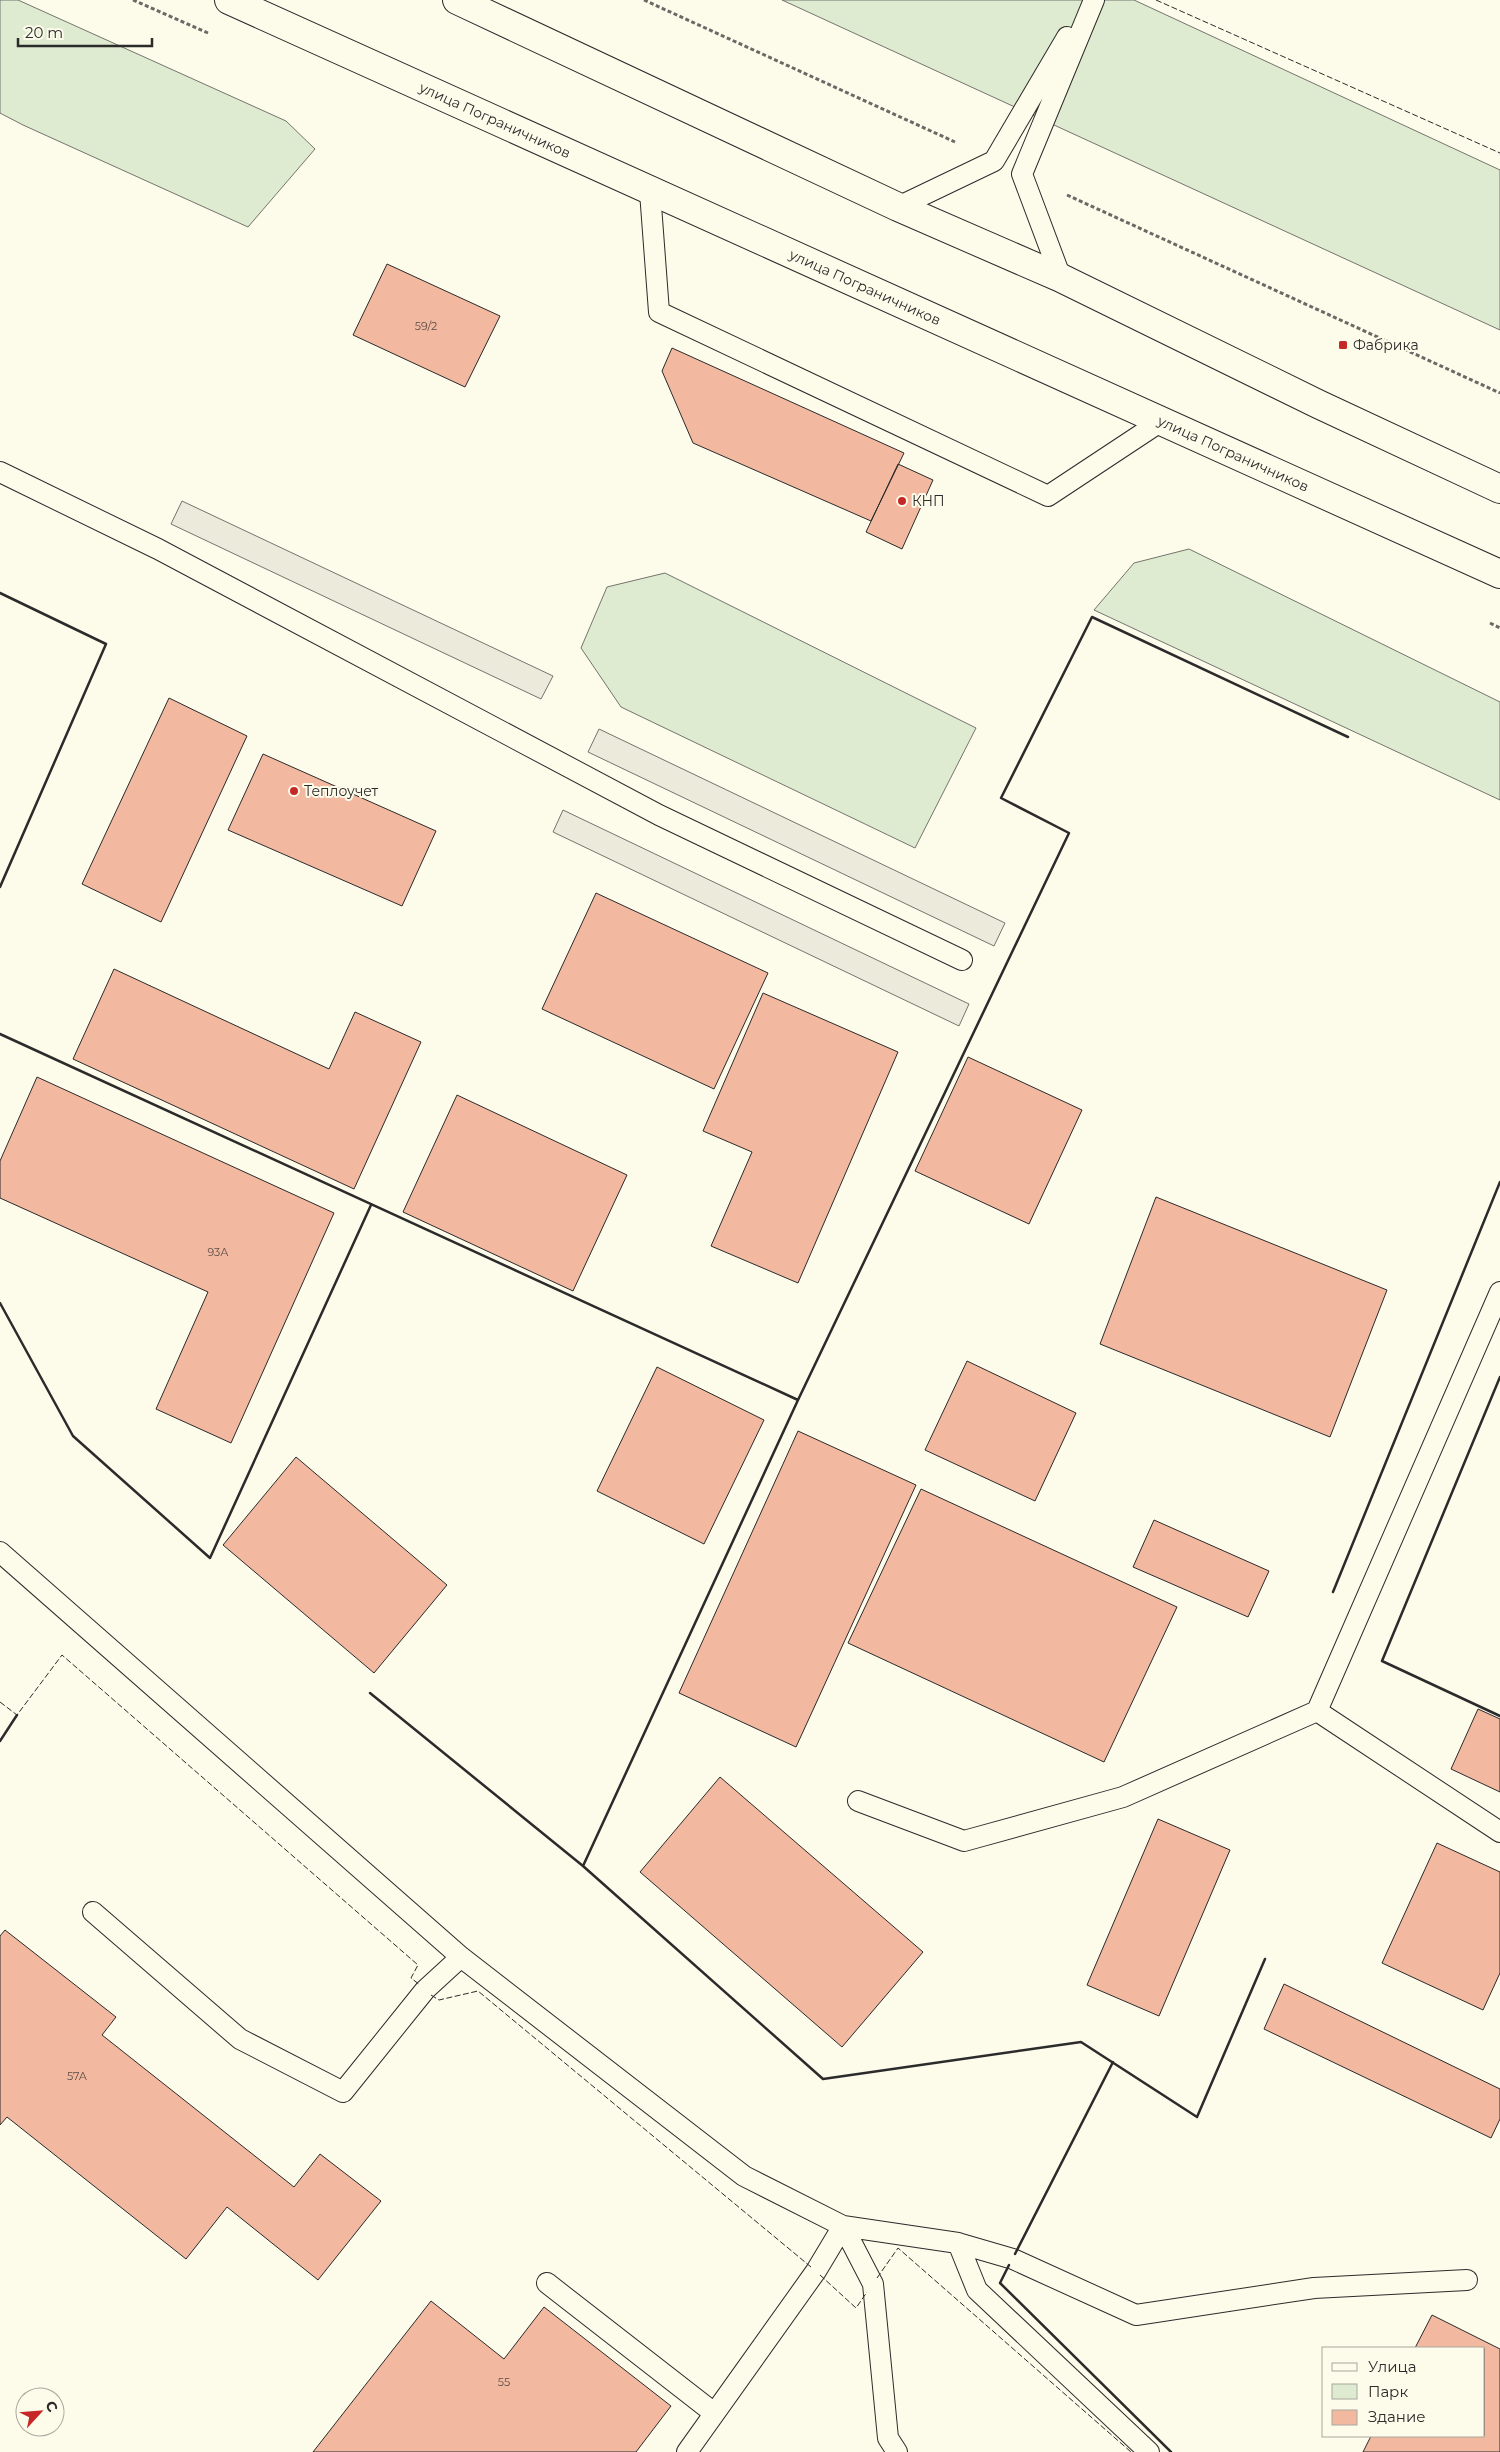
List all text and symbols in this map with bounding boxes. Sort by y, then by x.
scale bar [18,15,151,47]
text: 20 m [25,23,63,42]
street label: улица Пограничников [416,78,574,162]
street label: улица Пограничников [786,245,944,329]
house number: 59/2 [415,319,437,333]
place label: Фабрика [1353,336,1419,354]
marker: Фабрика [1337,339,1349,351]
street label: улица Пограничников [1154,411,1312,496]
place label: КНП [912,492,945,510]
marker: КНП [896,495,908,507]
place label: Теплоучет [304,782,379,800]
marker: Теплоучет [288,785,300,797]
house number: 93А [207,1245,229,1259]
house number: 57А [67,2069,88,2083]
legend [1322,2347,1485,2437]
text: Улица [1368,2357,1416,2376]
house number: 55 [498,2375,510,2389]
text: Парк [1368,2382,1408,2401]
north arrow [15,2387,65,2437]
text: С [41,2398,62,2415]
text: Здание [1368,2407,1426,2426]

